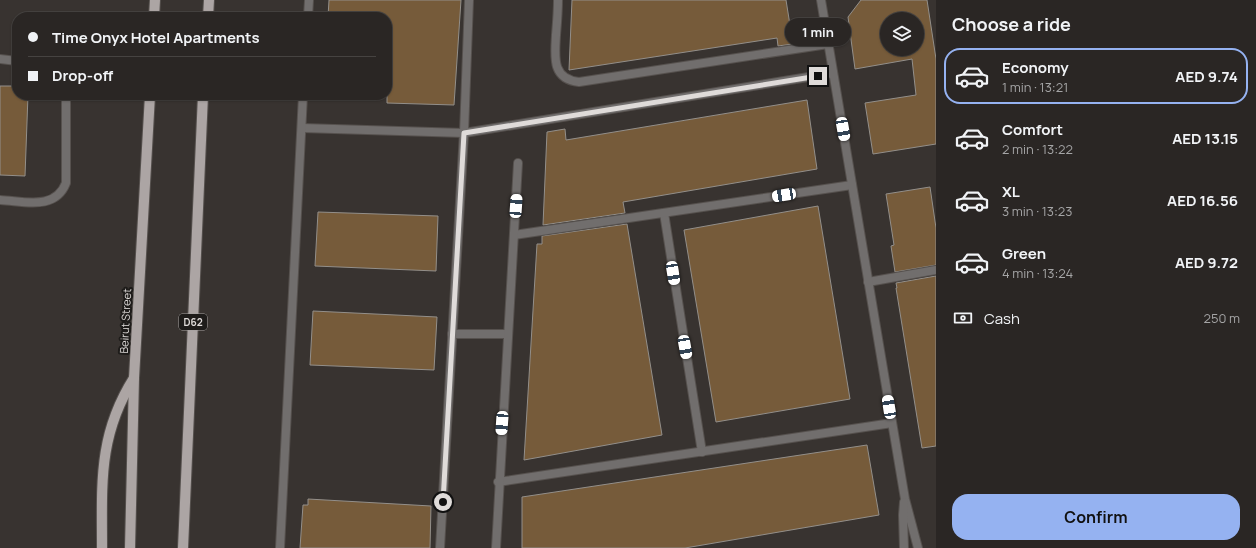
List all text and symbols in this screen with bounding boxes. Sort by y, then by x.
map controls [880,12,924,56]
button: layers [880,12,924,56]
text: Choose a ride [952,12,1071,36]
callout: 1 min [785,18,851,46]
text: 1 min [802,23,834,41]
text: Time Onyx Hotel Apartments [52,27,260,48]
text: Economy [1002,57,1069,78]
icon: car [954,58,990,94]
text: Drop-off [52,65,113,86]
text: AED 9.74 [1175,66,1238,87]
route end [809,67,827,85]
text: 1 min · 13:21 [1002,78,1068,96]
car [835,116,851,142]
text: Comfort [1002,119,1063,140]
icon: car [954,120,990,156]
text: AED 13.15 [1172,128,1238,149]
text: 2 min · 13:22 [1002,140,1073,158]
text: XL [1002,181,1020,202]
icon: car [954,182,990,218]
car [771,187,797,203]
text: AED 16.56 [1167,190,1238,211]
car [509,194,523,218]
text: 3 min · 13:23 [1002,202,1072,220]
text: Green [1002,243,1046,264]
icon: car [954,244,990,280]
text: AED 9.72 [1175,252,1238,273]
car [665,260,681,286]
text: 4 min · 13:24 [1002,264,1073,282]
street label: Beirut Street [116,288,134,354]
icon: cash [952,307,974,329]
text: Cash [984,308,1020,329]
text: 250 m [1204,309,1240,327]
road number: D62 [179,314,207,330]
car [677,334,693,360]
car [881,394,897,420]
car [495,411,509,435]
route start [434,493,452,511]
button: Confirm [952,494,1240,540]

